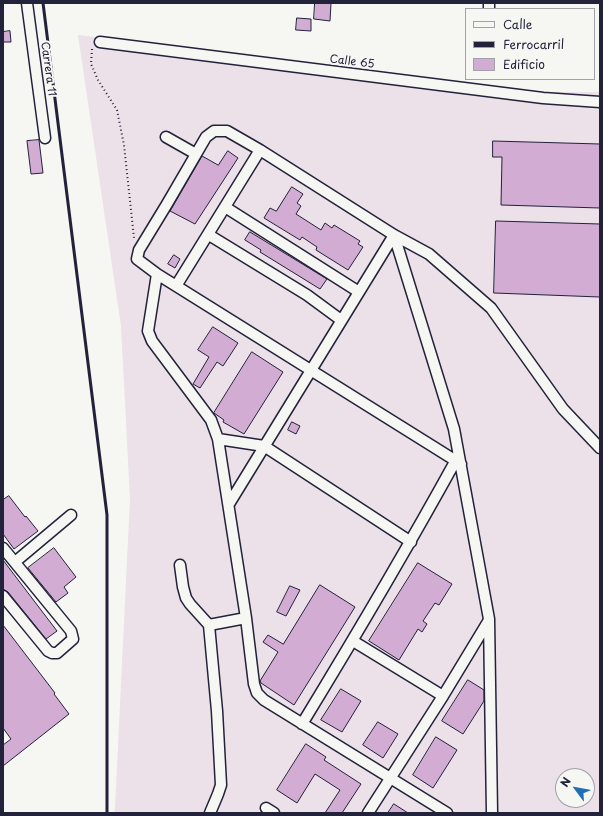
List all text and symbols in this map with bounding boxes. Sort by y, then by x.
legend [465,8,595,80]
text: Calle [503,15,532,33]
text: Ferrocarril [503,35,564,53]
street label: Carrera 11 [38,41,58,97]
street label: Calle 65 [329,53,375,71]
text: Edificio [503,55,545,73]
north arrow [555,768,595,808]
text: N [556,774,575,790]

